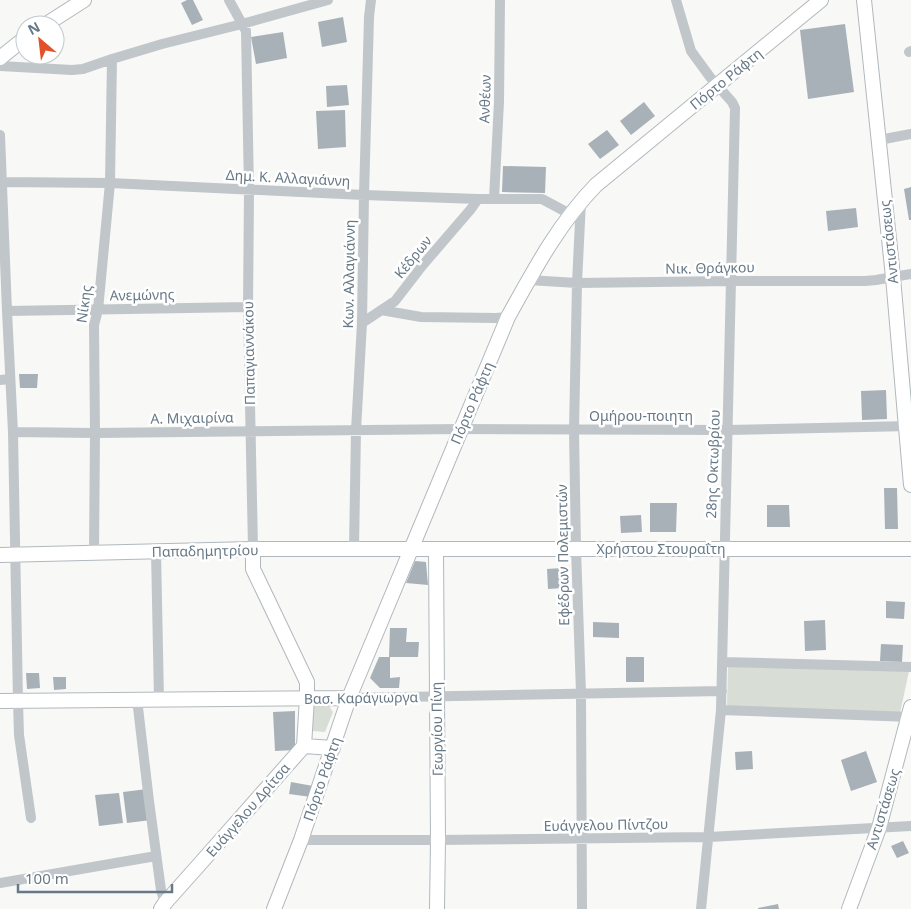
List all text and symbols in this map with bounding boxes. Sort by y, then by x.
north arrow [15,15,65,65]
text: N [24,17,43,39]
street label: Πόρτο Ράφτη [685,44,766,114]
street label: Ανθέων [474,74,495,124]
street label: Δημ. Κ. Αλλαγιάννη [225,165,351,190]
street label: Αντιστάσεως [875,199,902,285]
street label: Κων. Αλλαγιάννη [338,219,359,329]
street label: Κέδρων [390,231,436,282]
street label: Νικ. Θράγκου [665,257,755,278]
street label: Νίκης [71,284,96,324]
street label: Ανεμώνης [109,284,175,305]
street label: Παπαγιαννάκου [238,301,259,405]
street label: Πόρτο Ράφτη [446,359,497,447]
street label: Ομήρου-ποιητη [589,406,693,425]
street label: Α. Μιχαιρίνα [150,407,234,428]
street label: 28ης Οκτωβρίου [701,409,724,519]
street label: Εφέδρων Πολεμιστών [552,484,573,626]
street label: Χρήστου Στουραΐτη [596,539,726,558]
street label: Παπαδημητρίου [151,540,259,561]
street label: Γεωργίου Πίνη [426,682,447,776]
street label: Βασ. Καράγιωργα [304,687,419,708]
street label: Πόρτο Ράφτη [298,734,345,824]
street label: Ευάγγελου Δρίτσα [201,758,294,861]
street label: Αντιστάσεως [861,766,904,852]
street label: Ευάγγελου Πίντζου [543,814,669,835]
scale bar [18,862,171,894]
text: 100 m [25,868,69,888]

